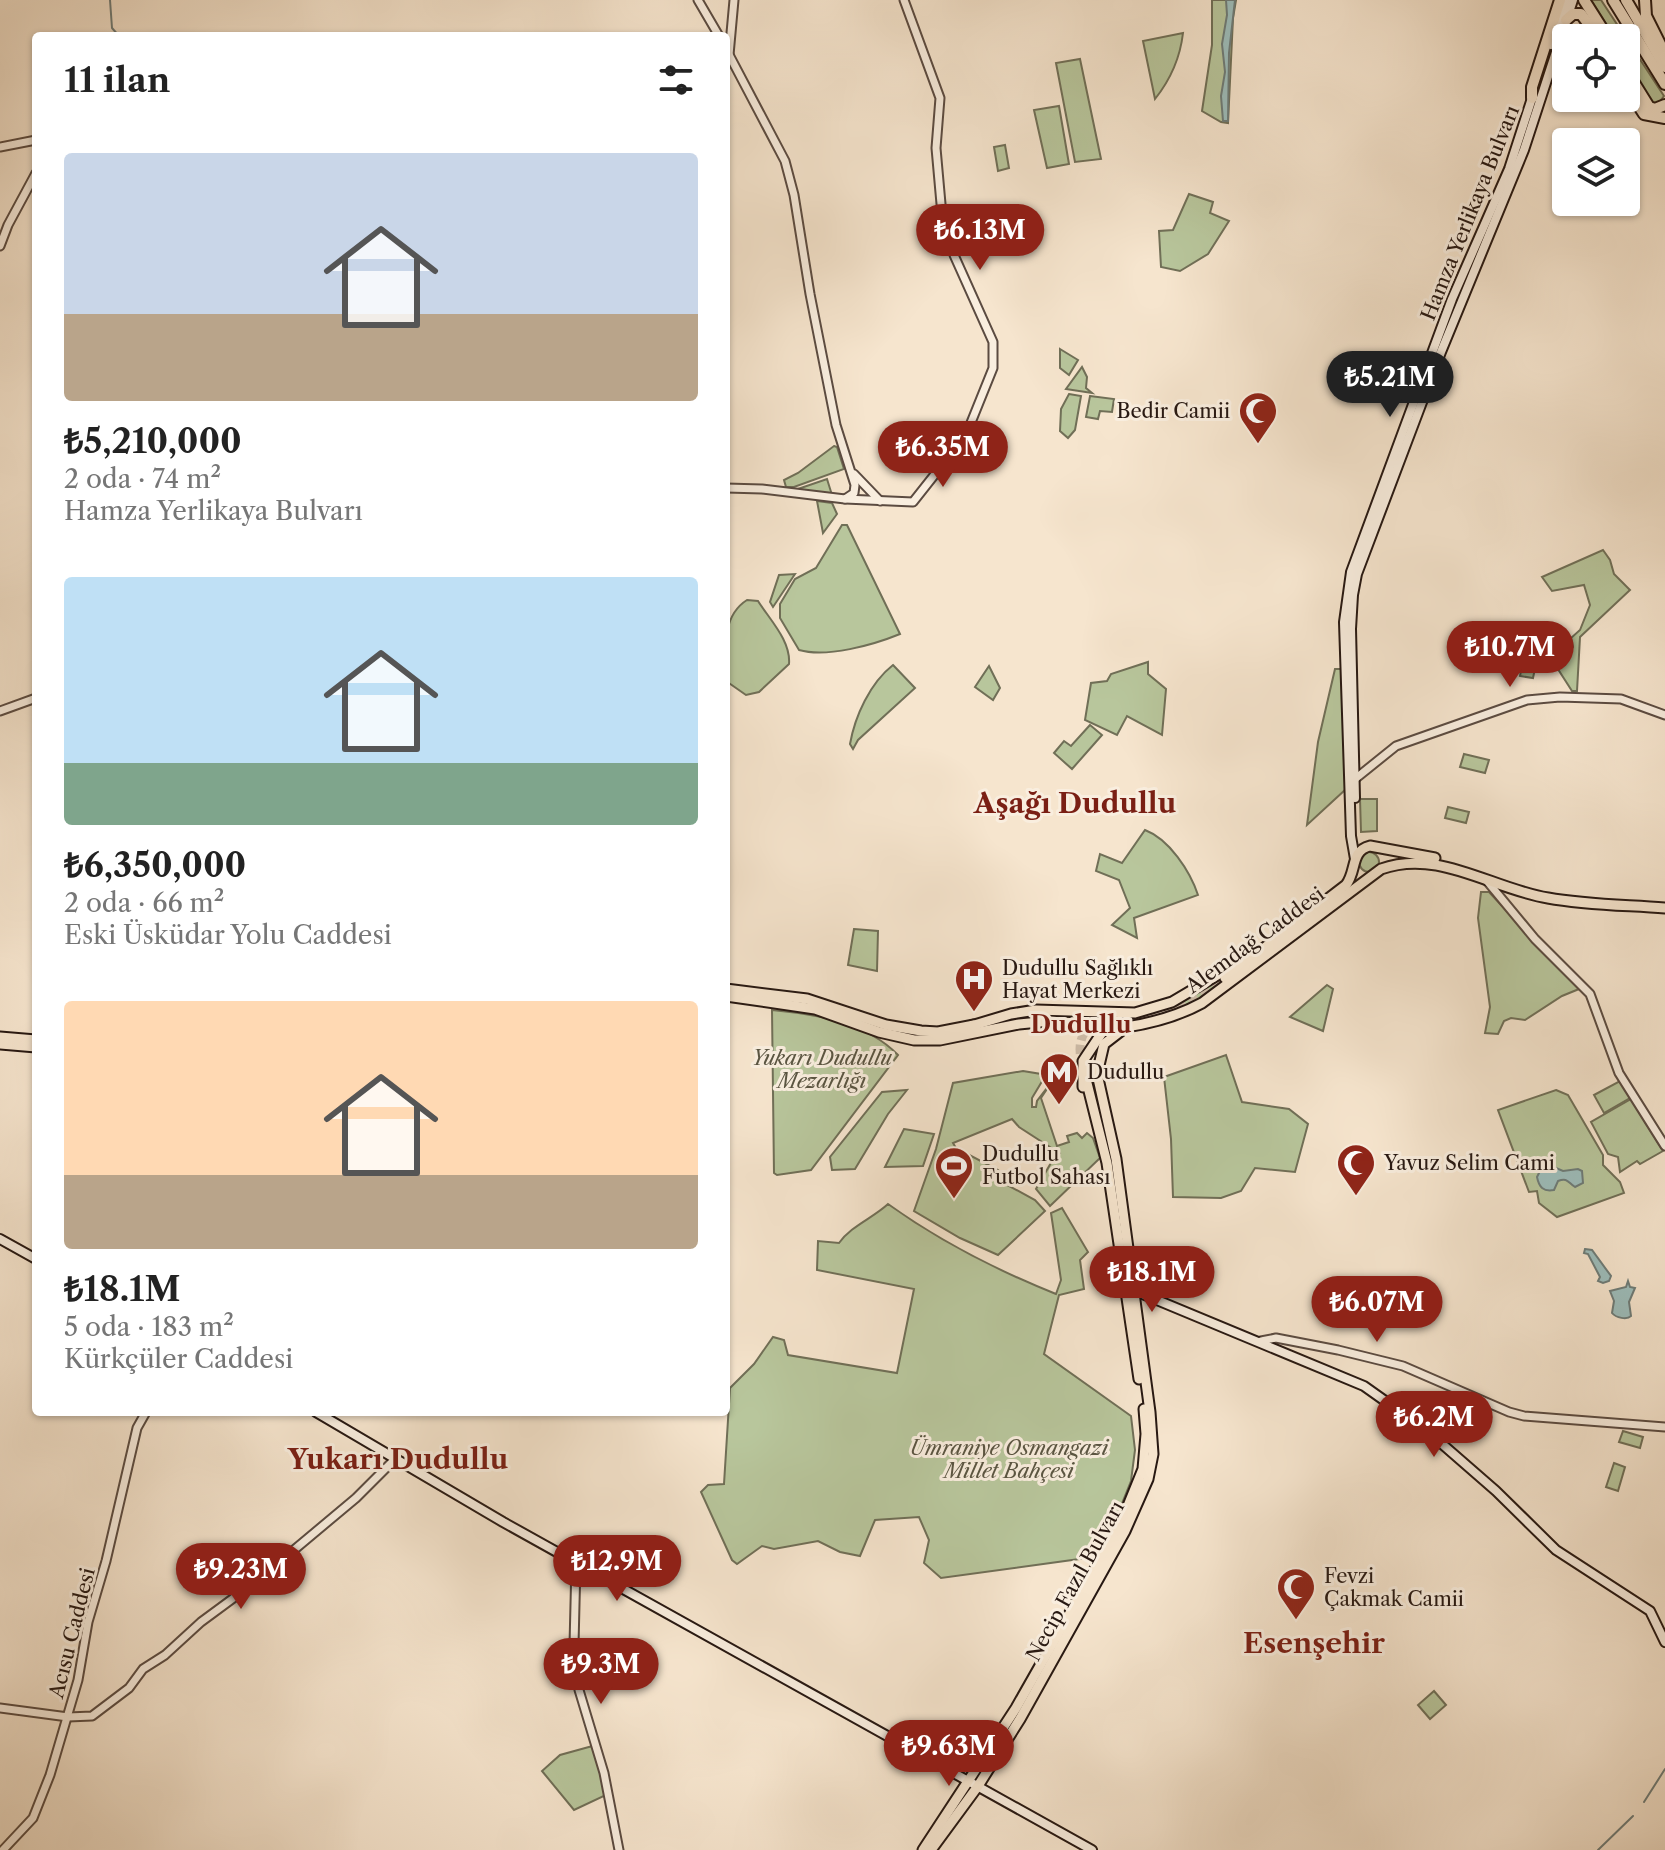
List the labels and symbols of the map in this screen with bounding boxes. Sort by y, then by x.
street label: Hamza Yerlikaya Bulvarı [1416,102,1524,324]
pin: ₺6.13M [915,204,1045,272]
pin: ₺5.21M [1325,351,1455,419]
mosque icon: Bedir Camii [1237,390,1279,445]
place label: Bedir Camii [1116,399,1230,423]
pin: ₺6.35M [878,421,1008,489]
pin: ₺10.7M [1445,621,1575,689]
district label: Aşağı Dudullu [973,786,1176,820]
street label: Alemdağ Caddesi [1180,882,1329,999]
place label: Dudullu Sağlıklı Hayat Merkezi [1002,956,1153,1003]
hospital icon: Dudullu Sağlıklı Hayat Merkezi [953,958,995,1013]
district label: Dudullu [1030,1010,1132,1039]
park label: Yukarı Dudullu Mezarlığı [752,1046,892,1093]
metro station icon: Dudullu [1038,1051,1080,1106]
place label: Dudullu [1087,1060,1164,1084]
place label: Dudullu Futbol Sahası [982,1142,1110,1189]
mosque icon: Yavuz Selim Cami [1335,1142,1377,1197]
sports icon: Dudullu Futbol Sahası [933,1145,975,1200]
place label: Yavuz Selim Cami [1383,1151,1555,1175]
pin: ₺18.1M [1087,1246,1217,1314]
pin: ₺6.07M [1312,1276,1442,1344]
pin: ₺6.2M [1378,1391,1490,1459]
park label: Ümraniye Osmangazi Millet Bahçesi [910,1435,1110,1483]
district label: Yukarı Dudullu [287,1442,508,1476]
street label: Necip Fazıl Bulvarı [1021,1497,1129,1665]
pin: ₺12.9M [552,1535,682,1603]
pin: ₺9.23M [176,1543,306,1611]
place label: Fevzi Çakmak Camii [1324,1564,1464,1611]
street label: Acısu Caddesi [44,1565,100,1702]
mosque icon: Fevzi Çakmak Camii [1275,1566,1317,1621]
district label: Esenşehir [1243,1626,1385,1660]
pin: ₺9.3M [545,1638,657,1706]
pin: ₺9.63M [884,1720,1014,1788]

